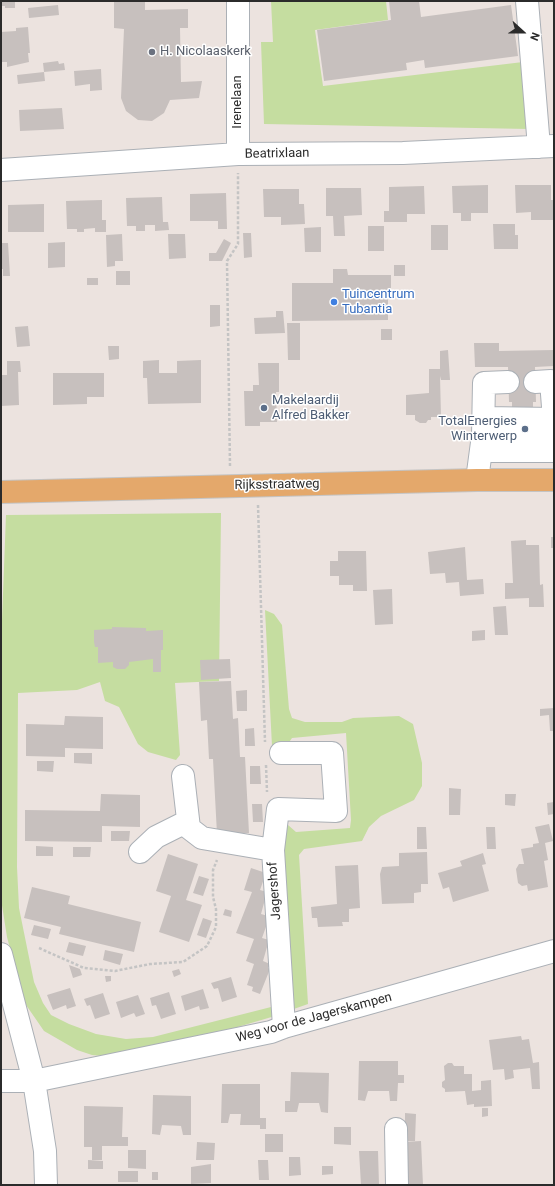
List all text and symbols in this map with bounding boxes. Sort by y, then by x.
north arrow [503,12,543,52]
text: N [527,31,542,42]
place label: H. Nicolaaskerk [160,44,251,60]
marker: H. Nicolaaskerk [147,47,157,57]
street label: Irenelaan [230,75,246,129]
street label: Beatrixlaan [244,146,310,162]
place label: Tuincentrum Tubantia [342,287,415,318]
marker: Tuincentrum Tubantia [329,297,339,307]
place label: Makelaardij Alfred Bakker [272,393,349,424]
marker: Makelaardij Alfred Bakker [259,403,269,413]
place label: TotalEnergies Winterwerp [438,414,517,445]
marker: TotalEnergies Winterwerp [520,424,530,434]
street label: Rijksstraatweg [234,476,320,494]
street label: Jagershof [265,861,285,921]
street label: Weg voor de Jagerskampen [234,990,394,1046]

